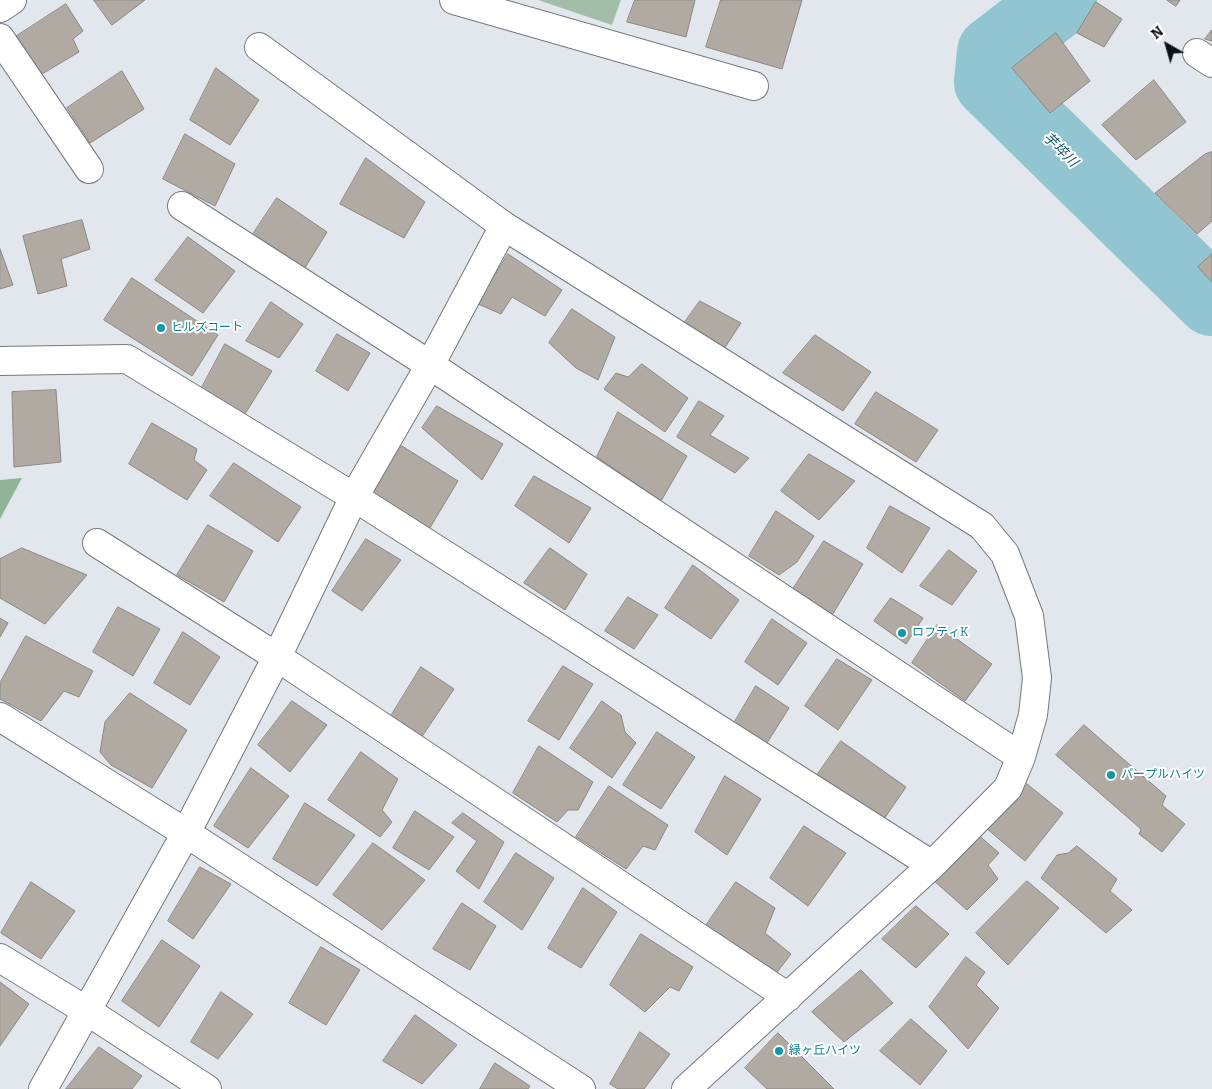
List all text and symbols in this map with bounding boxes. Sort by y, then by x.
north arrow [1142,20,1192,70]
text: N [1148,23,1167,43]
water label: 芋埣川 [1039,129,1081,171]
place label: ヒルズコート [171,321,243,335]
marker: ヒルズコート [155,322,167,334]
place label: ロフティK [912,626,969,640]
marker: ロフティK [896,627,908,639]
place label: パープルハイツ [1121,768,1205,782]
marker: パープルハイツ [1105,769,1117,781]
place label: 緑ヶ丘ハイツ [789,1044,861,1058]
marker: 緑ヶ丘ハイツ [773,1045,785,1057]

